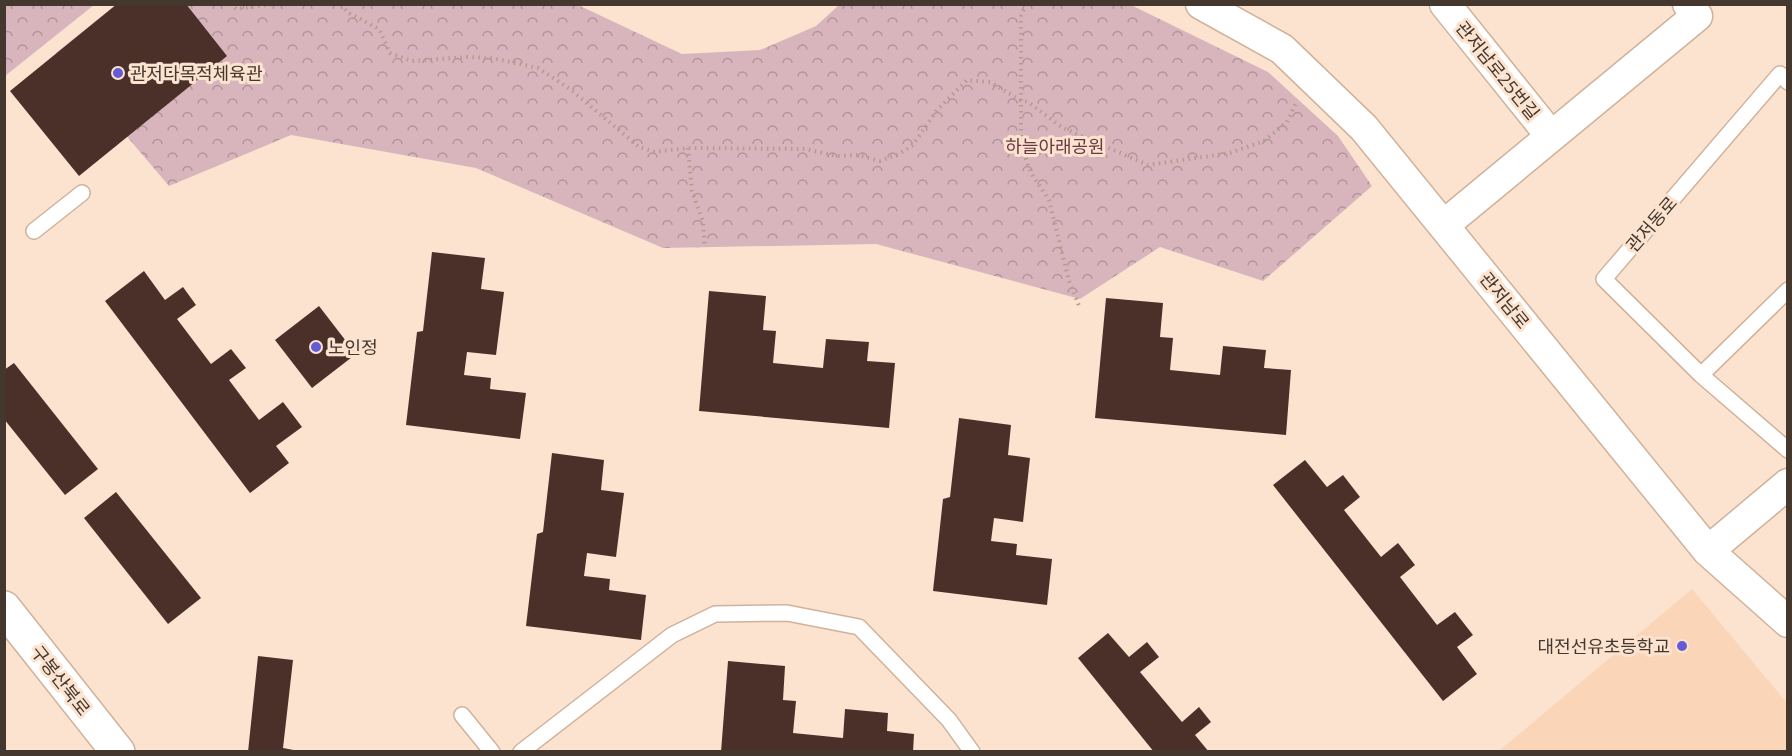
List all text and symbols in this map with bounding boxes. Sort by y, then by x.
street label: 관저남로25번길 [1451,16,1545,124]
place label: 관저다목적체육관 [130,61,263,85]
marker: 관저다목적체육관 [111,66,125,80]
park label: 하늘아래공원 [1005,134,1105,158]
street label: 관저동로 [1620,191,1682,257]
street label: 관저남로 [1475,267,1535,333]
place label: 노인정 [328,335,378,359]
marker: 노인정 [309,340,323,354]
place label: 대전선유초등학교 [1538,634,1670,658]
marker: 대전선유초등학교 [1675,639,1689,653]
street label: 구봉산북로 [26,640,96,720]

